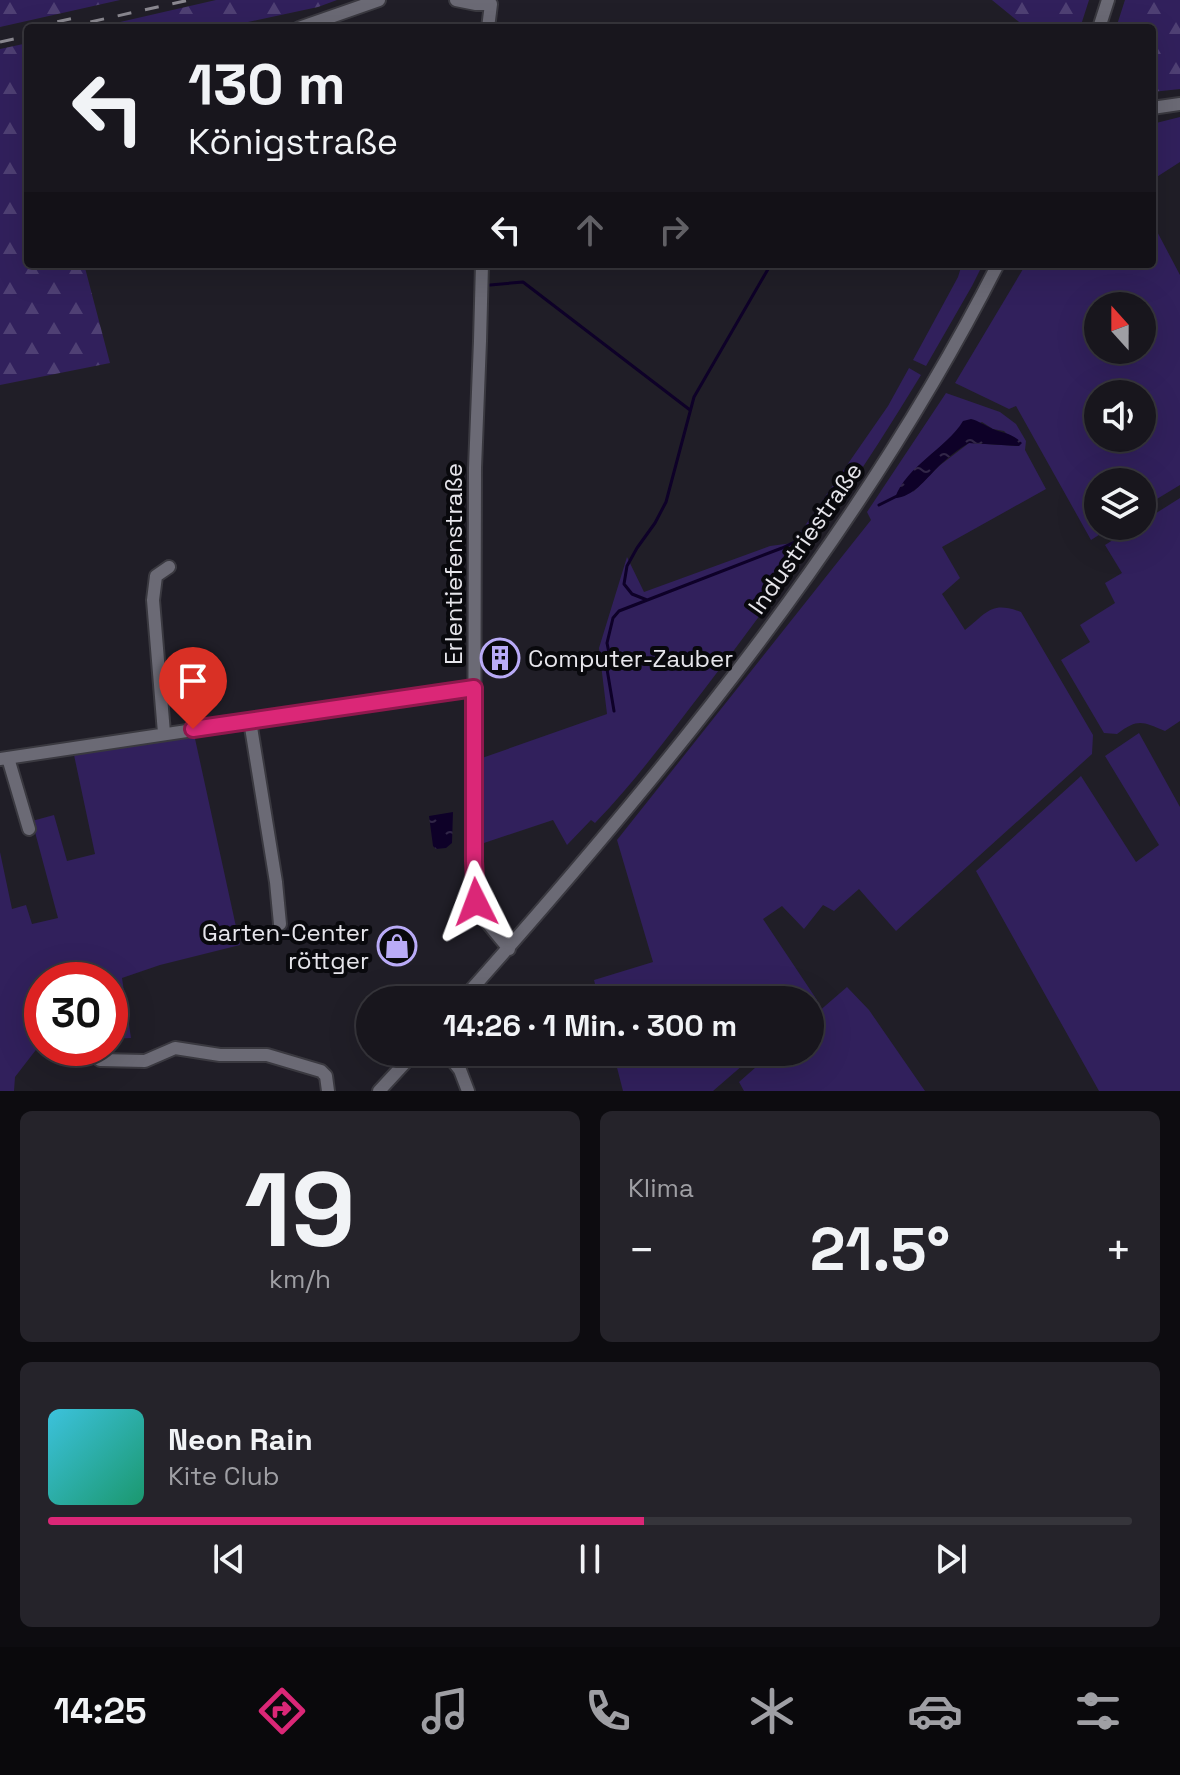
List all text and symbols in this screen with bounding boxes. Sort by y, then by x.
text: 130 m [188,49,346,120]
icon: left [56,56,160,160]
text: Königstraße [188,119,398,165]
icon: left [484,208,528,252]
icon: ahead [568,208,612,252]
icon: right [652,208,696,252]
north arrow [1084,292,1156,364]
map controls [1084,292,1156,540]
button: sound [1084,380,1156,452]
street label: Industriestraße [741,456,869,620]
street label: Erlentiefenstraße [438,463,469,665]
button: layers [1084,468,1156,540]
building icon: Computer-Zauber [479,637,521,679]
place label: Computer-Zauber [528,643,733,674]
pin [159,647,227,729]
icon: arrive [171,659,215,703]
position arrow [434,860,518,944]
place label: Garten-Center röttger [202,917,369,976]
shop icon: Garten-Center röttger [376,925,418,967]
speed limit sign: 30 [24,962,128,1066]
text: 14:26 · 1 Min. · 300 m [443,1006,737,1045]
text: 19 [244,1144,356,1276]
text: Klima [628,1171,694,1205]
text: 21.5° [810,1211,950,1288]
text: − [628,1222,655,1278]
text: + [1105,1222,1132,1278]
text: km/h [269,1262,331,1296]
text: Neon Rain [168,1420,313,1459]
text: Kite Club [168,1459,280,1493]
icon: previous [207,1537,251,1581]
icon: pause [568,1537,612,1581]
icon: next [929,1537,973,1581]
icon: directions [254,1683,310,1739]
icon: music [417,1683,473,1739]
icon: phone [580,1683,636,1739]
icon: climate [744,1683,800,1739]
icon: car [907,1683,963,1739]
icon: filters [1070,1683,1126,1739]
text: 14:25 [54,1688,147,1734]

